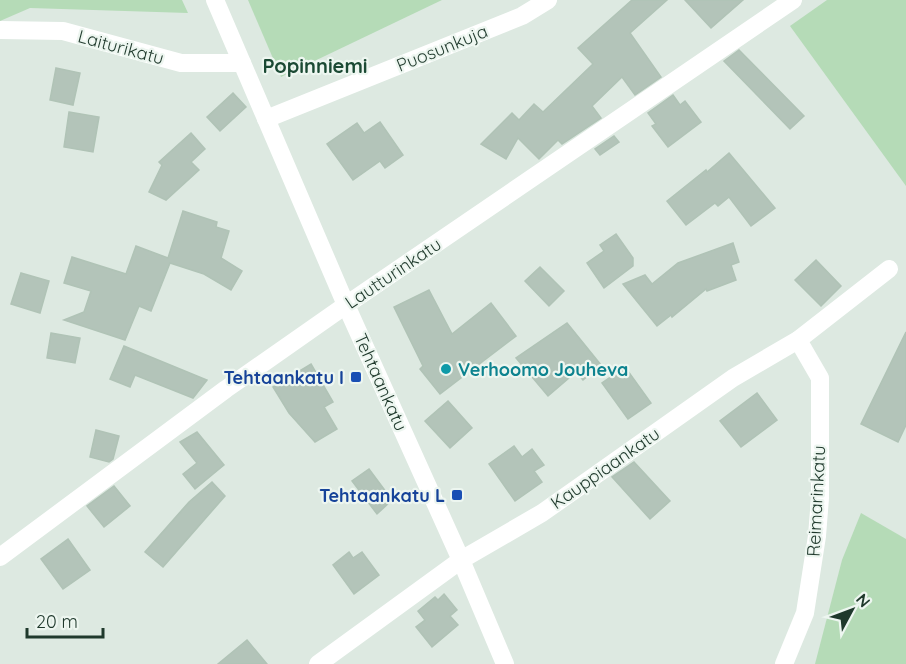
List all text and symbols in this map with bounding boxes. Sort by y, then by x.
street label: Puosunkuja [393,19,491,77]
street label: Laiturikatu [75,24,167,70]
district label: Popinniemi [262,53,368,78]
street label: Lautturinkatu [341,232,445,314]
street label: Tehtaankatu [349,330,413,434]
place label: Verhoomo Jouheva [458,358,628,381]
marker: Verhoomo Jouheva [439,362,453,376]
place label: Tehtaankatu I [223,366,344,389]
marker: Tehtaankatu I [349,370,363,384]
street label: Kauppiaankatu [546,422,664,514]
street label: Reimarinkatu [802,445,830,557]
place label: Tehtaankatu L [319,484,445,507]
marker: Tehtaankatu L [450,488,464,502]
north arrow [822,580,882,640]
text: N [852,589,875,611]
scale bar [27,601,104,639]
text: 20 m [36,610,78,633]

